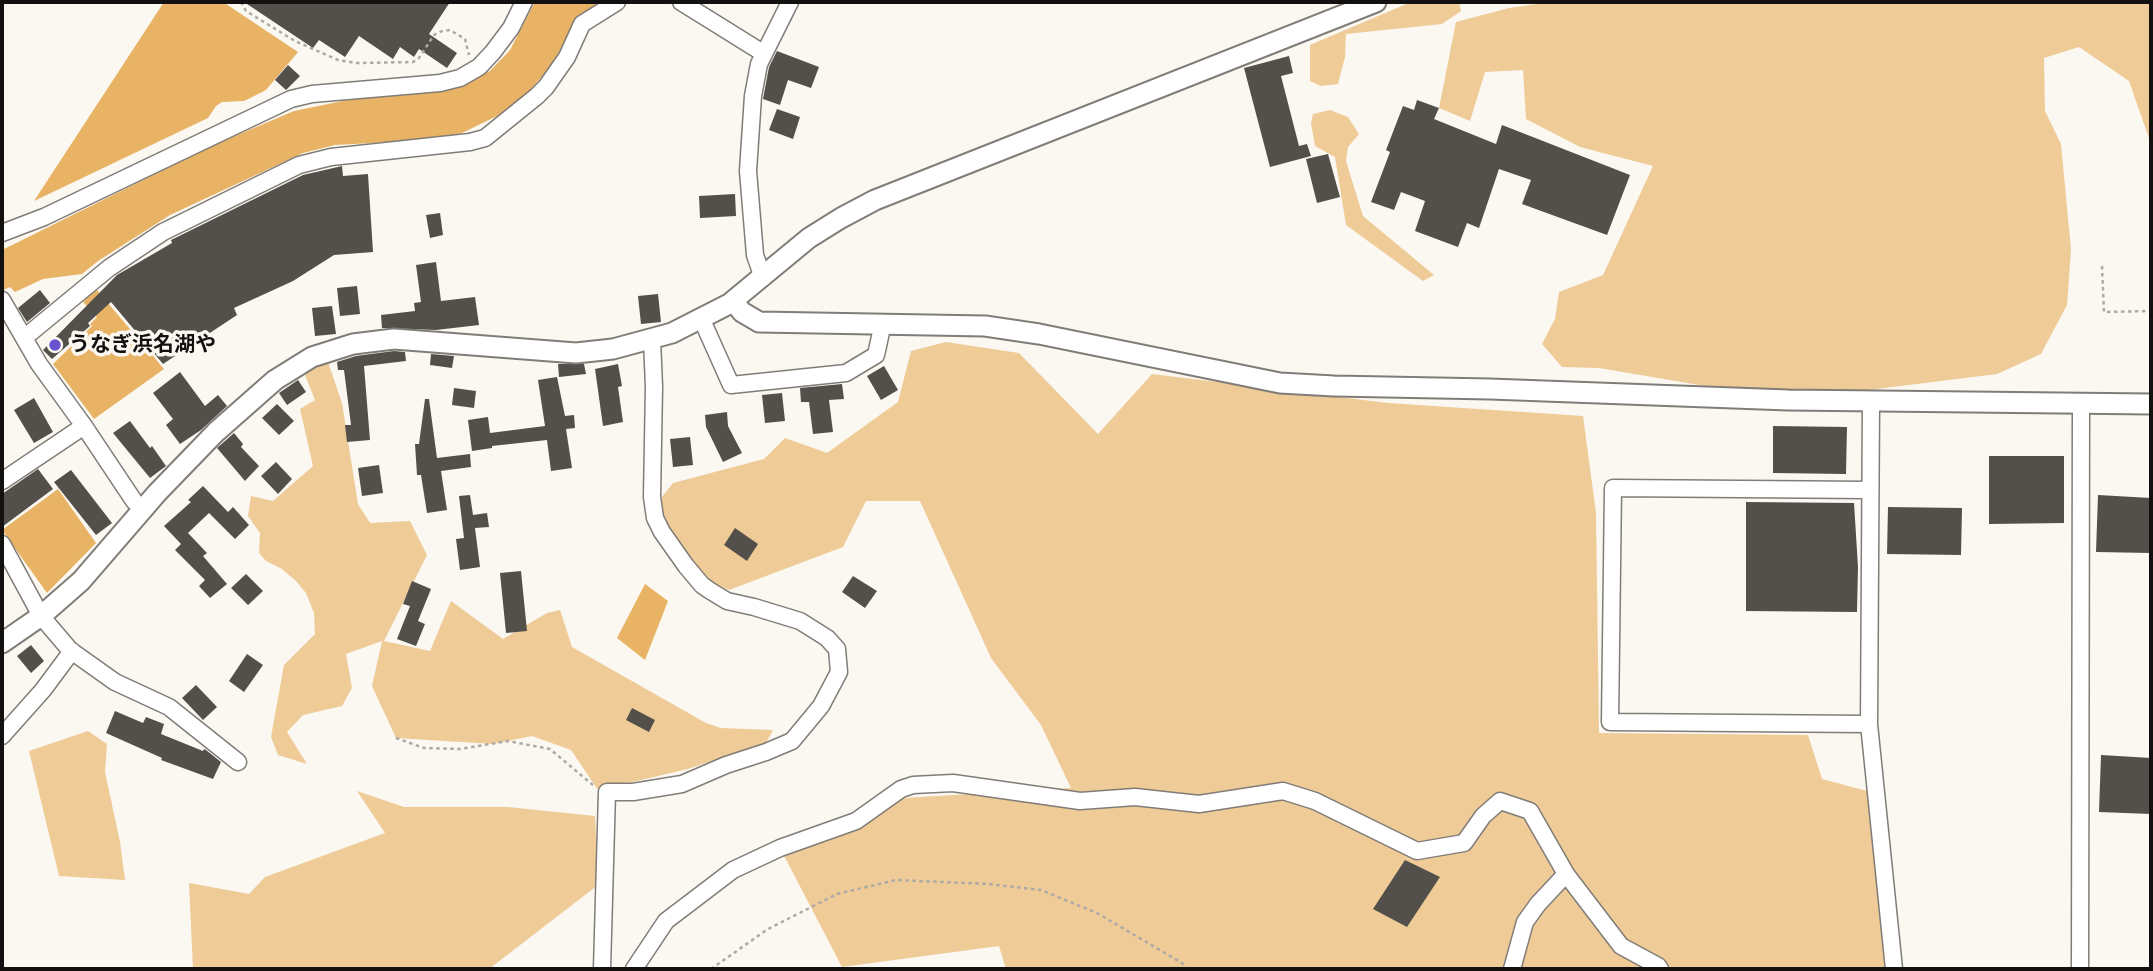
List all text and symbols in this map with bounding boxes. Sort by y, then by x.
place label: うなぎ浜名湖や [69,332,216,358]
marker: うなぎ浜名湖や [47,337,63,353]

